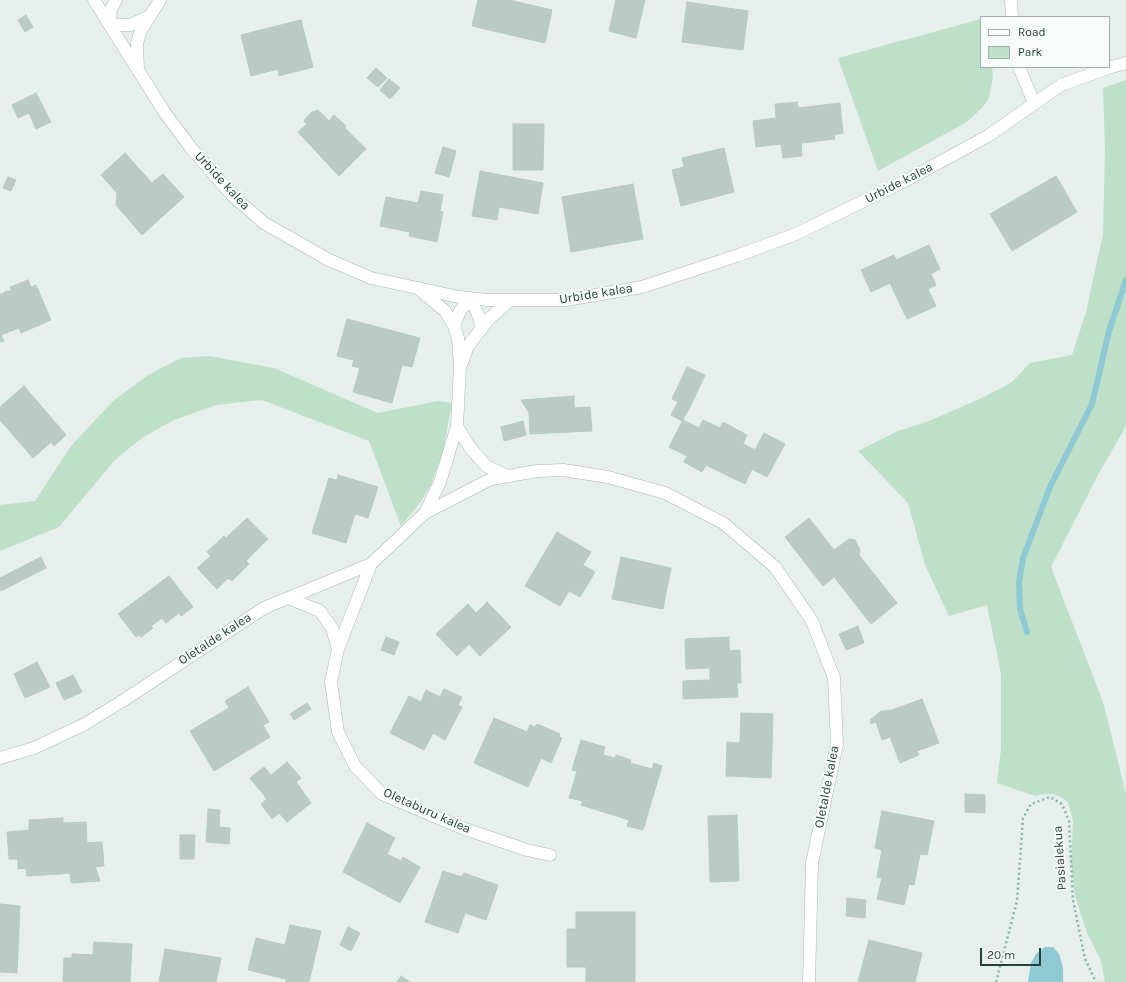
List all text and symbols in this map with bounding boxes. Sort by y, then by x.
legend [980,16,1110,68]
text: Road [1018,25,1046,39]
text: Park [1018,45,1042,59]
street label: Urbide kalea [191,149,253,213]
street label: Urbide kalea [862,159,936,207]
street label: Urbide kalea [558,280,634,308]
street label: Oletalde kalea [176,610,254,668]
street label: Oletalde kalea [811,744,843,830]
street label: Oletaburu kalea [381,785,473,837]
street label: Pasialekua [1050,825,1070,891]
scale bar [982,940,1043,966]
text: 20 m [987,948,1015,962]

